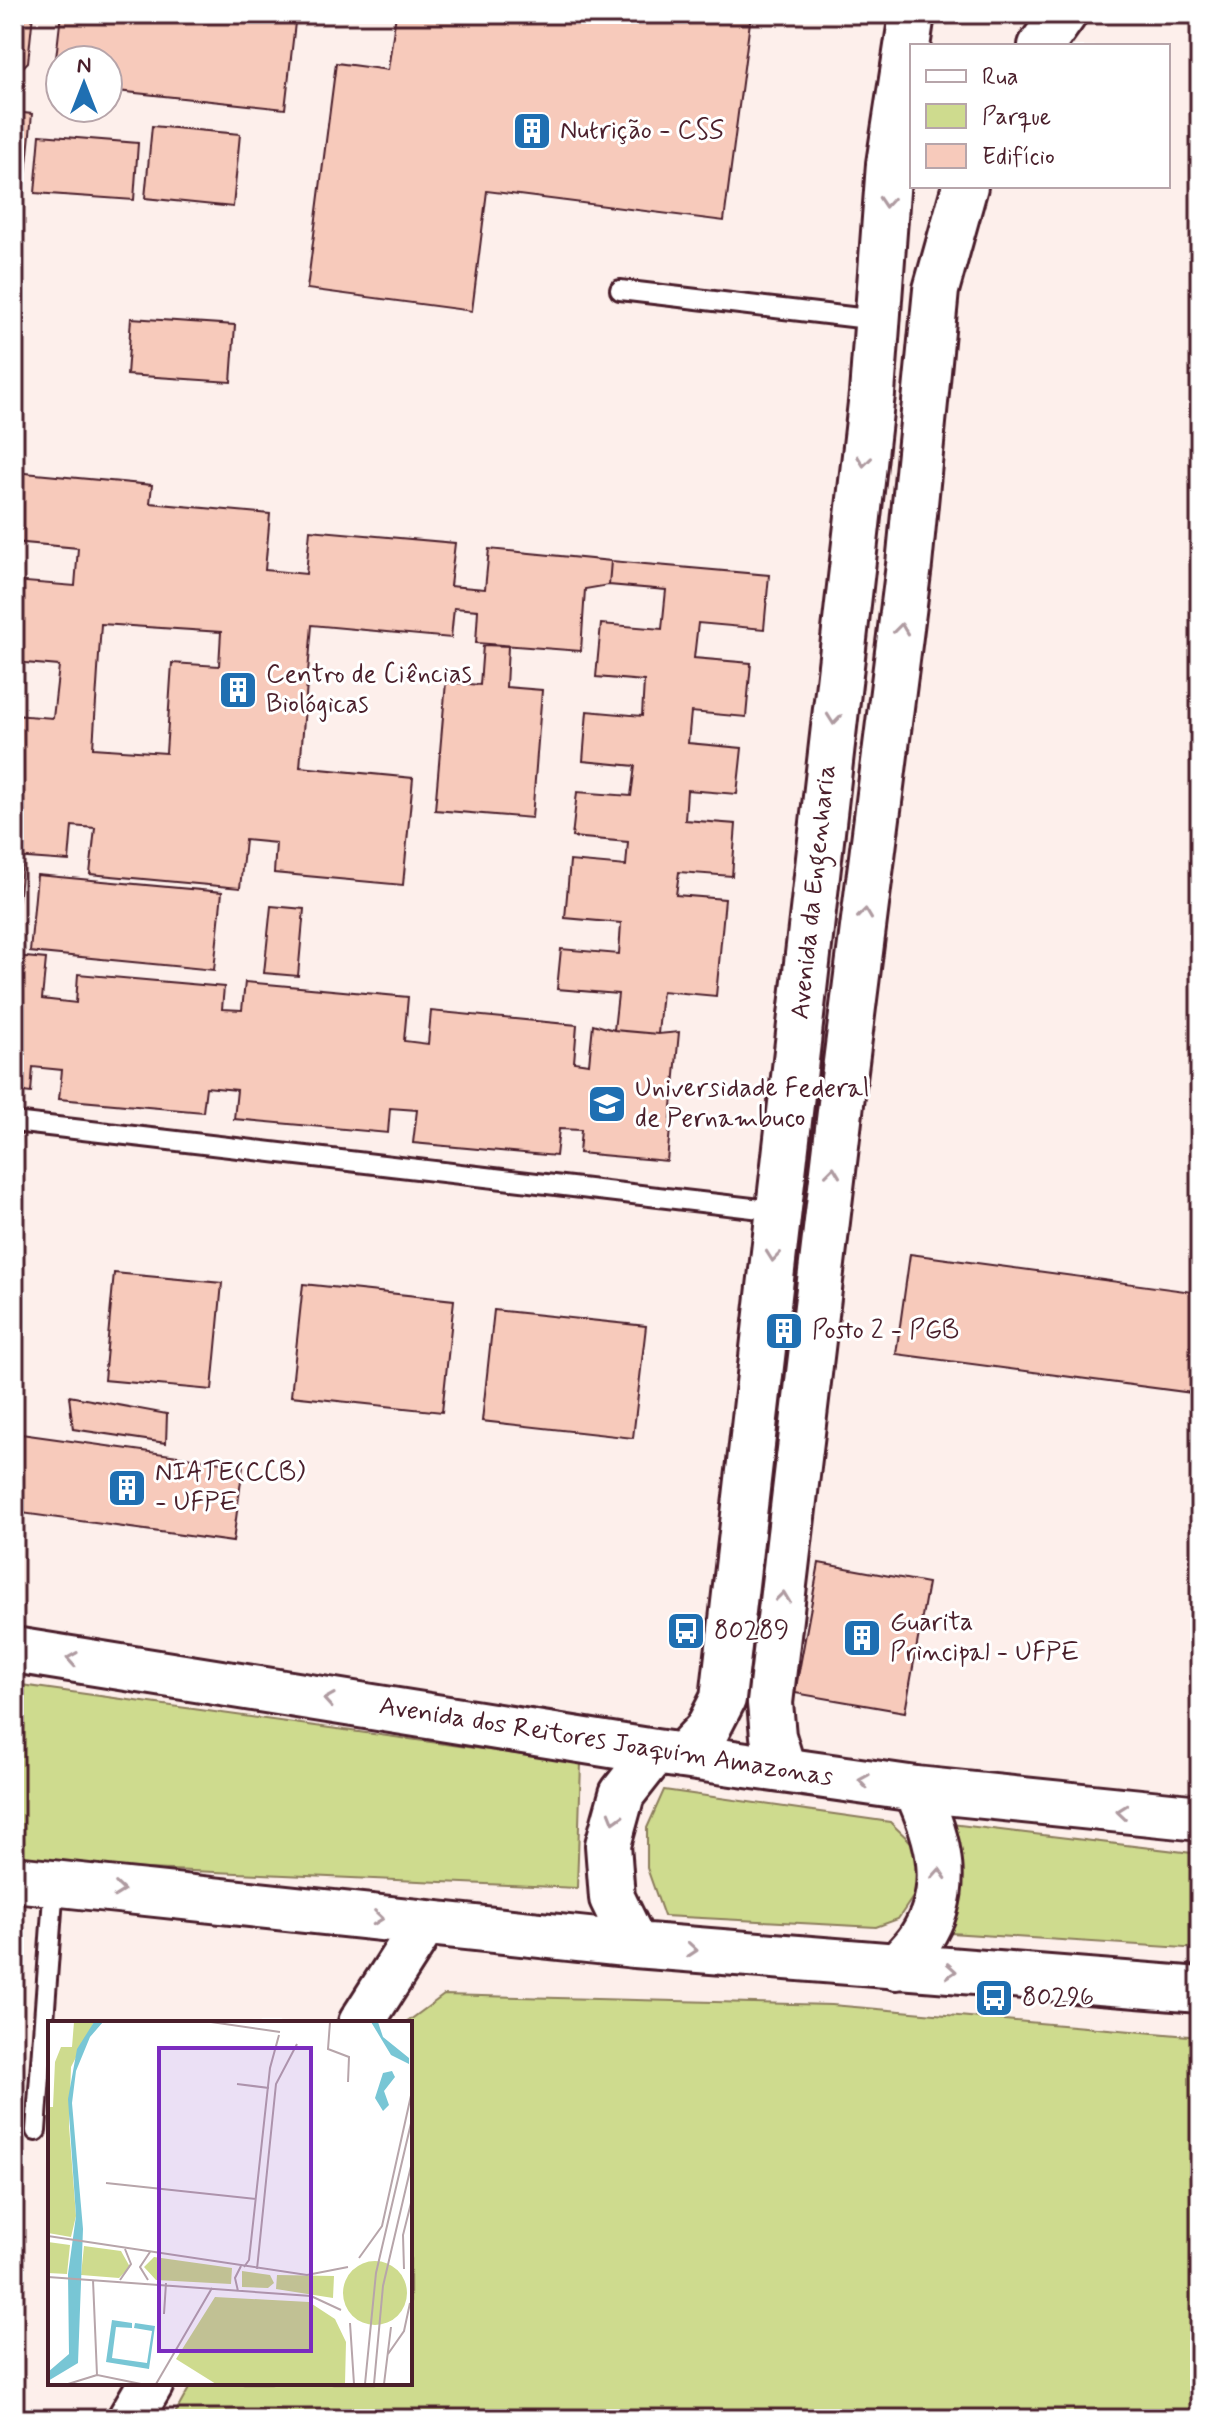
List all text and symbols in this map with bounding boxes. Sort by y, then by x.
north arrow [44,44,124,124]
legend [910,44,1170,188]
text: N [77,52,91,80]
text: Rua [982,62,1019,93]
text: Parque [982,102,1051,133]
building icon: Nutrição - CSS [511,110,553,152]
place label: Nutrição - CSS [560,114,724,148]
text: Edifício [982,142,1055,173]
one-way arrow [878,196,895,209]
one-way arrow [856,454,873,468]
one-way arrow [893,622,910,635]
place label: Centro de Ciências Biológicas [266,658,472,722]
building icon: Centro de Ciências Biológicas [217,669,259,711]
one-way arrow [825,713,842,726]
street label: Avenida da Engenharia [784,763,847,1021]
one-way arrow [857,907,874,920]
place label: Universidade Federal de Pernambuco [635,1072,869,1136]
school or university icon: Universidade Federal de Pernambuco [586,1083,628,1125]
one-way arrow [824,1165,841,1179]
one-way arrow [765,1249,782,1263]
building icon: Posto 2 - PGB [763,1310,805,1352]
place label: Posto 2 - PGB [812,1314,959,1348]
place label: NIATE(CCB) - UFPE [155,1456,305,1520]
building icon: NIATE(CCB) - UFPE [106,1467,148,1509]
one-way arrow [774,1591,791,1604]
place label: Guarita Principal - UFPE [890,1606,1079,1670]
bus stop icon: 80289 [665,1610,707,1652]
place label: 80289 [714,1614,789,1648]
building icon: Guarita Principal - UFPE [841,1617,883,1659]
one-way arrow [65,1651,79,1668]
street label: Avenida dos Reitores Joaquim Amazonas [377,1689,835,1795]
one-way arrow [322,1692,335,1709]
one-way arrow [857,1773,871,1790]
one-way arrow [1115,1803,1128,1820]
one-way arrow [608,1810,625,1824]
one-way arrow [930,1867,947,1880]
one-way arrow [113,1882,126,1899]
one-way arrow [372,1910,385,1927]
one-way arrow [686,1941,699,1958]
one-way arrow [945,1962,958,1979]
bus stop icon: 80296 [973,1977,1015,2019]
place label: 80296 [1022,1981,1094,2015]
inset map [48,2021,412,2385]

